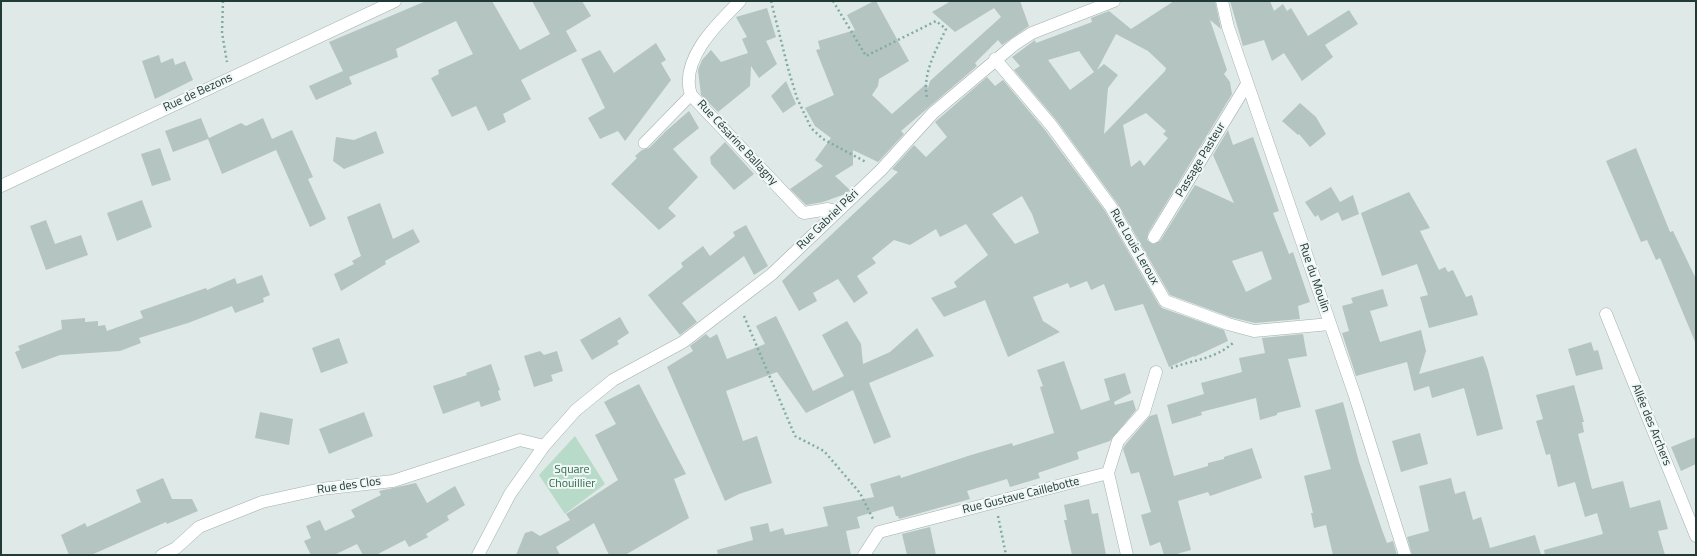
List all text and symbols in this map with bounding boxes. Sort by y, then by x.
street label: Rue de Bezons [161,71,235,115]
street label: Rue Césarine Ballagny [694,97,780,189]
street label: Passage Pasteur [1173,120,1229,200]
street label: Rue Gabriel Péri [794,187,862,253]
street label: Rue Louis Leroux [1106,206,1162,288]
street label: Rue du Moulin [1295,241,1333,315]
street label: Allée des Archers [1628,382,1674,468]
park label: Square Chouillier [549,463,595,491]
street label: Rue des Clos [316,474,382,498]
street label: Rue Gustave Caillebotte [961,474,1081,518]

